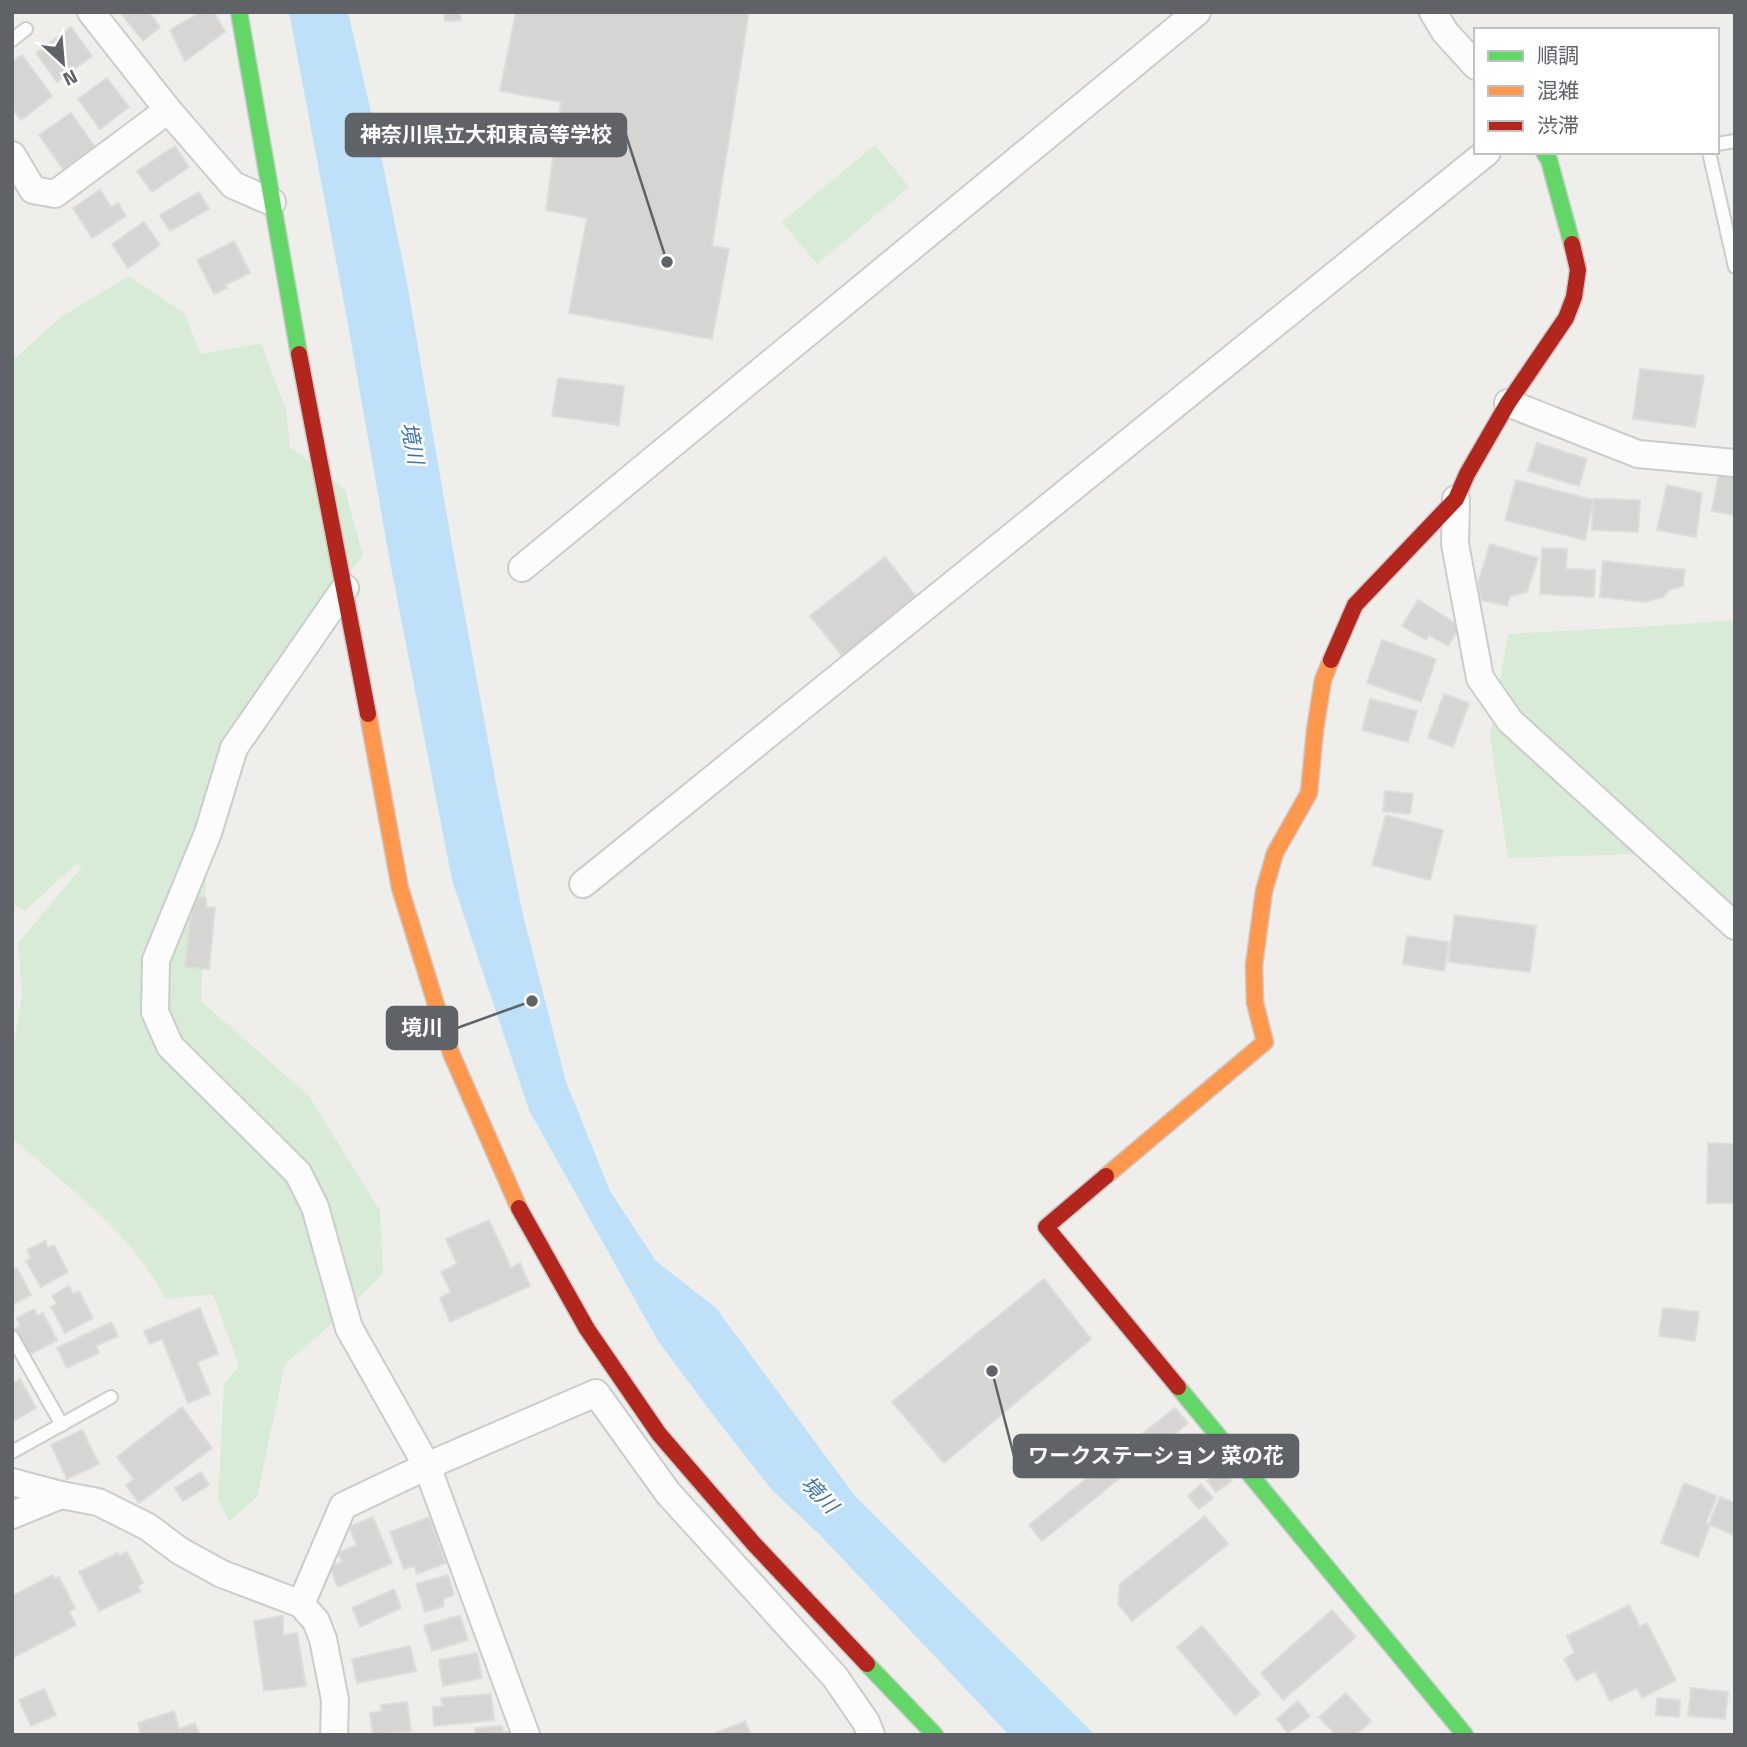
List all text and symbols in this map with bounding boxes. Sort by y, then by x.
north arrow [28,28,98,98]
legend [1474,28,1719,154]
text: 順調 [1537,39,1579,71]
text: N [58,63,83,95]
text: 混雑 [1537,74,1579,106]
text: 渋滞 [1537,109,1579,141]
callout: 神奈川県立大和東高等学校 [346,114,626,156]
text: 神奈川県立大和東高等学校 [360,118,612,150]
water label: 境川 [393,419,433,469]
callout: 境川 [387,1007,457,1049]
text: 境川 [401,1011,443,1043]
callout: ワークステーション 菜の花 [1014,1435,1298,1477]
text: ワークステーション 菜の花 [1028,1439,1284,1471]
water label: 境川 [794,1468,847,1522]

